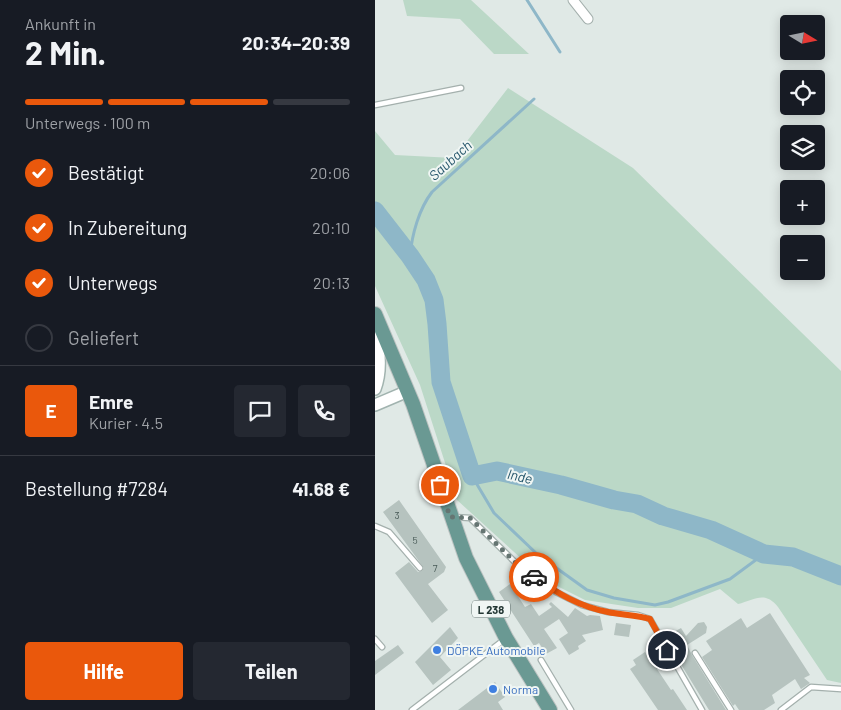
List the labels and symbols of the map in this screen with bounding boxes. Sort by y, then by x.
north arrow [780,15,825,60]
water label: Saubach [425,136,475,184]
pin [419,464,461,506]
water label: Inde [506,465,534,487]
house number: 3 [394,509,400,521]
house number: 5 [412,534,418,546]
courier [509,552,559,602]
house number: 7 [433,562,438,574]
road number: L 238 [472,600,510,618]
pin [646,629,688,671]
place label: DÖPKE Automobile [447,643,546,657]
marker: DÖPKE Automobile [431,644,443,656]
place label: Norma [503,682,538,696]
marker: Norma [487,683,499,695]

